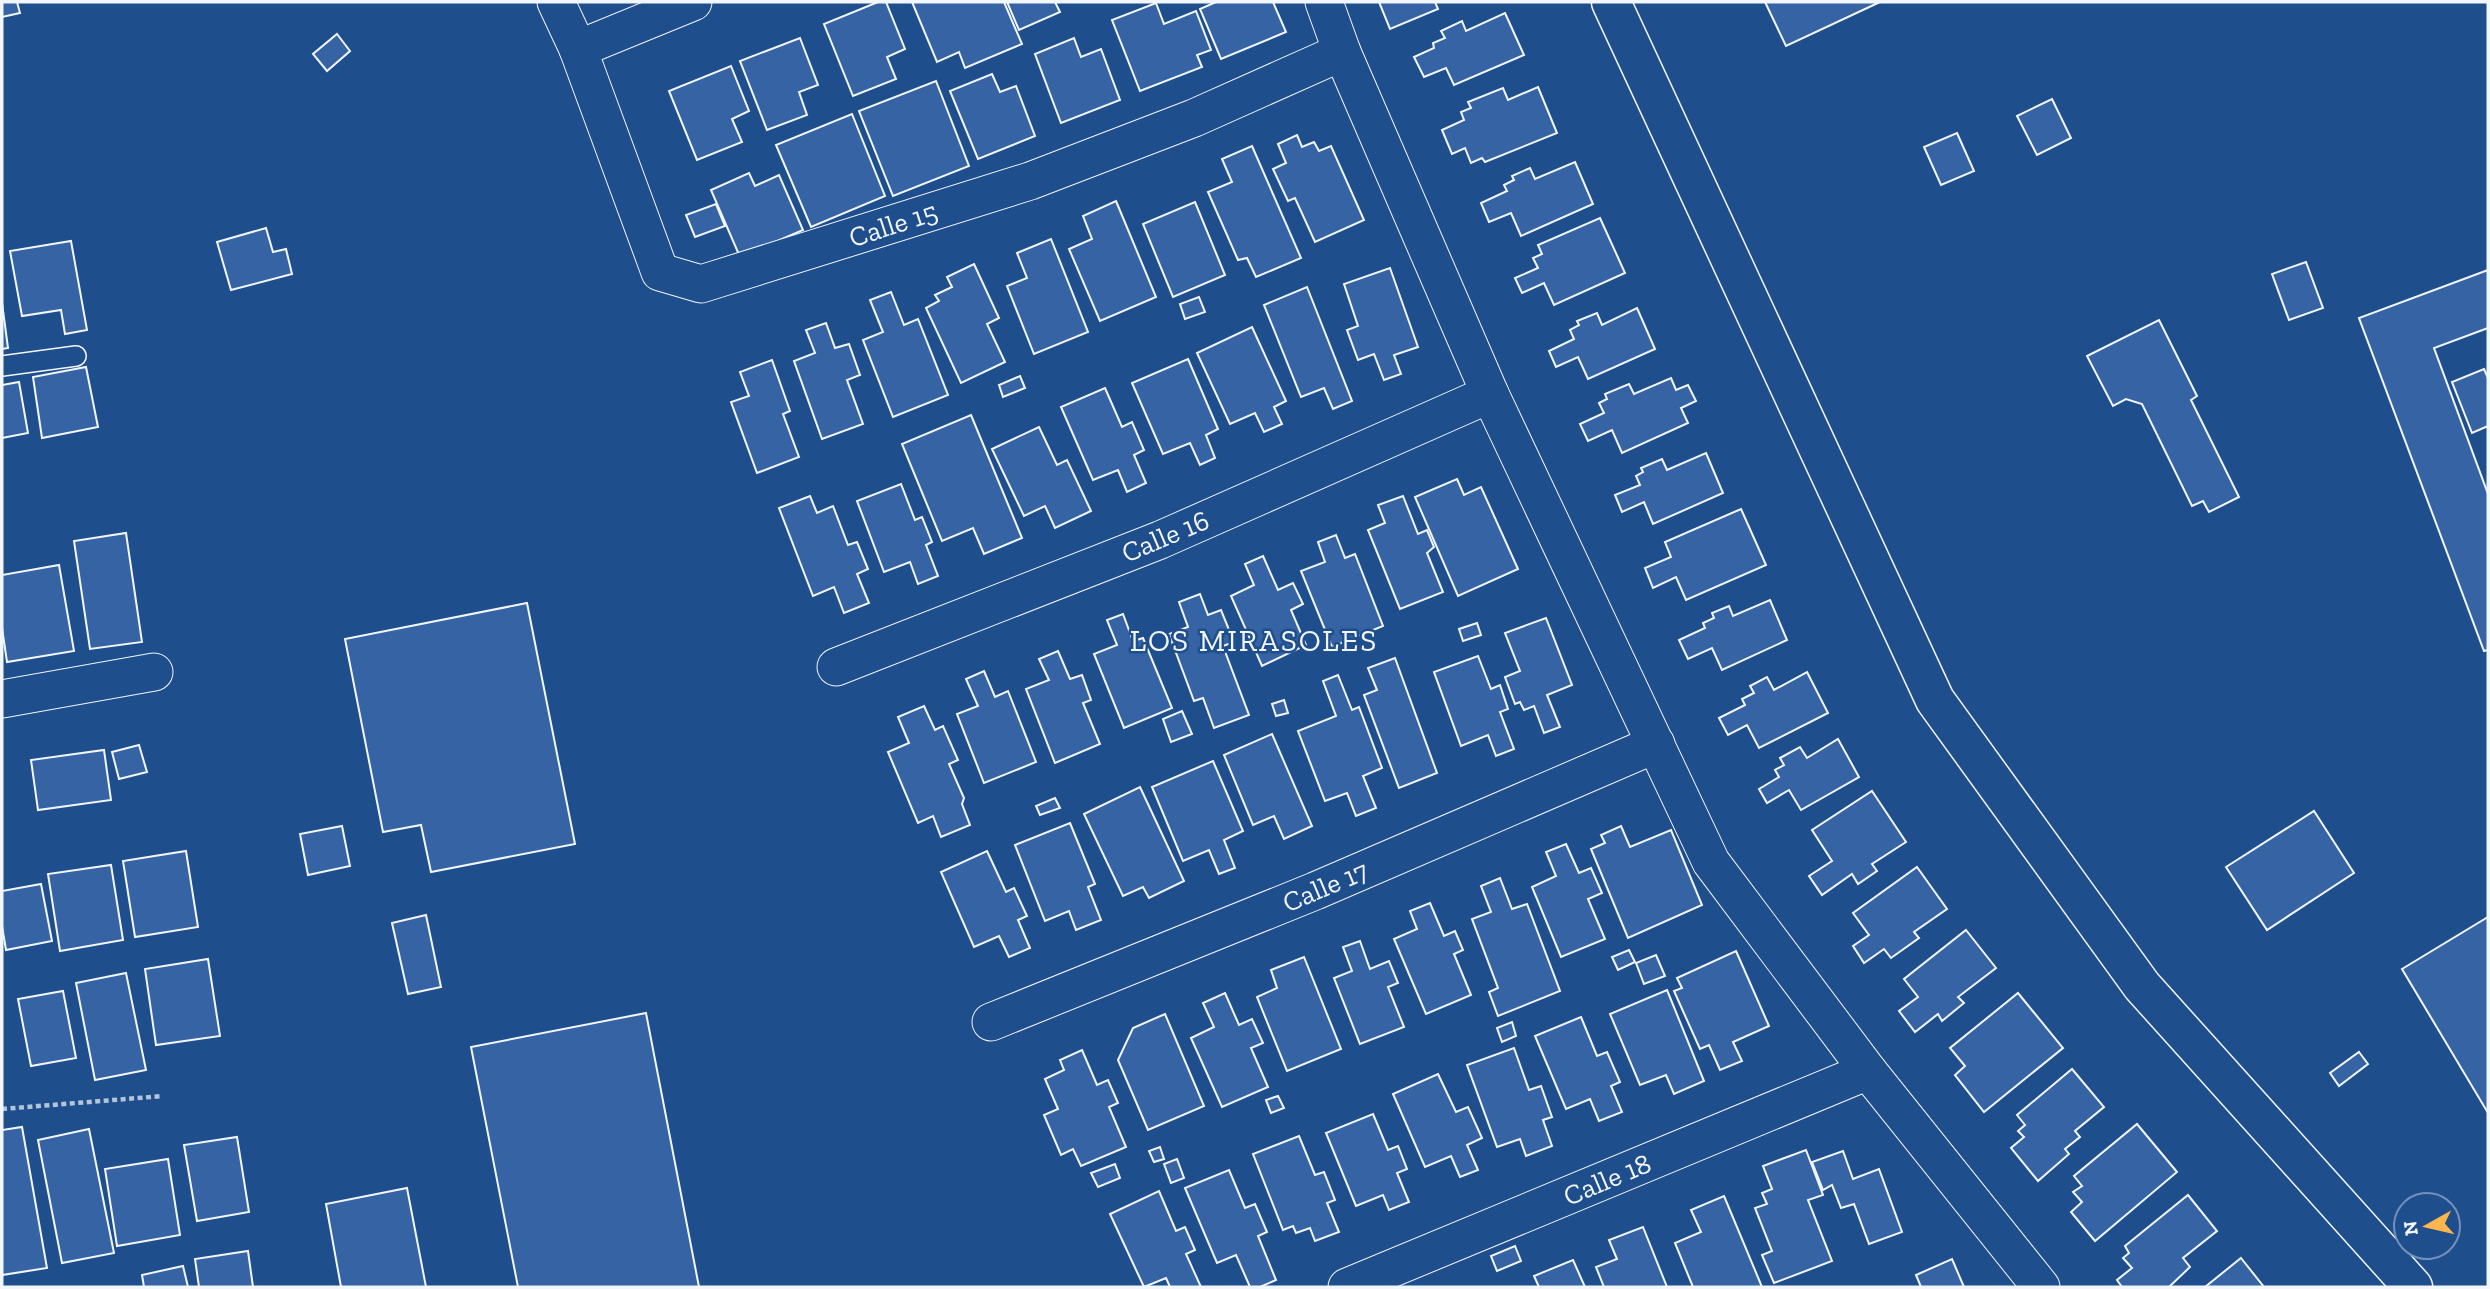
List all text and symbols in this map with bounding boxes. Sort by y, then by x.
street label: Calle 15 [845,195,942,254]
street label: Calle 16 [1117,503,1214,570]
district label: LOS MIRASOLES [1130,623,1378,659]
street label: Calle 17 [1278,854,1373,919]
street label: Calle 18 [1558,1146,1656,1213]
north arrow [2392,1191,2462,1261]
text: N [2398,1220,2423,1237]

